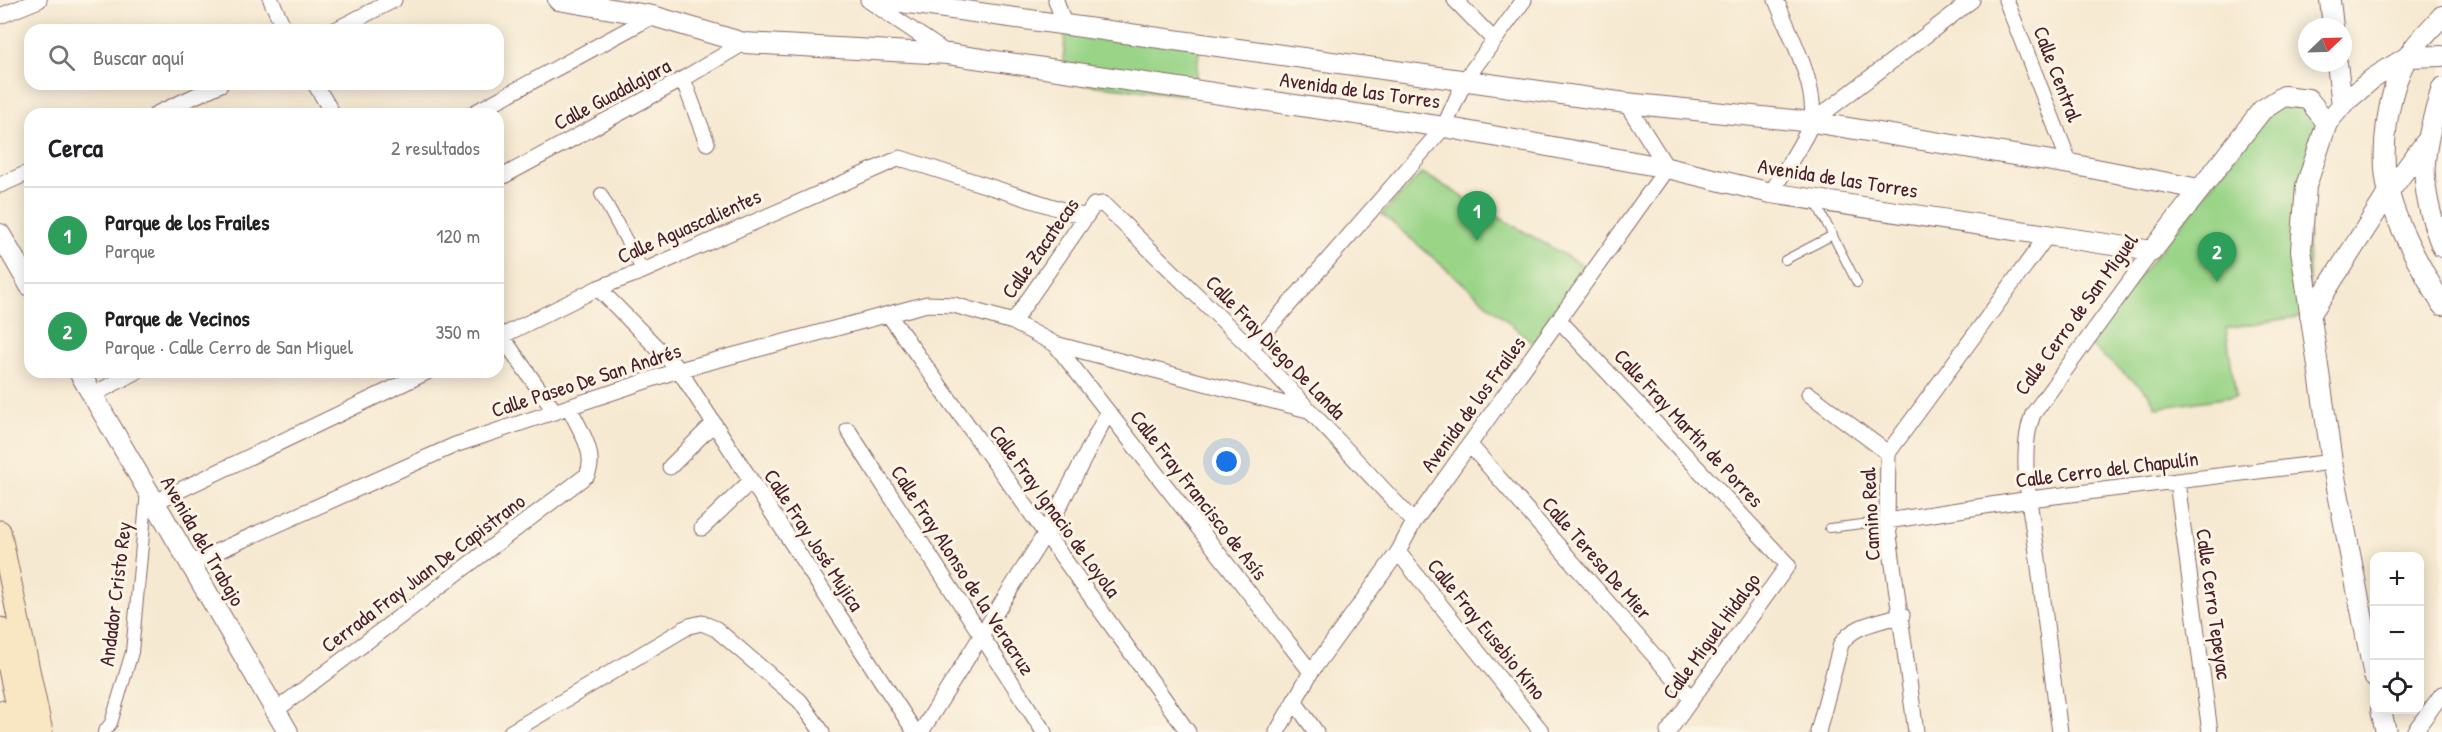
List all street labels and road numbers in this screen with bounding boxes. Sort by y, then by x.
street label: Calle Central [2026,22,2090,126]
street label: Calle Guadalajara [548,51,676,137]
street label: Avenida de las Torres [1278,64,1442,116]
street label: Avenida de las Torres [1756,151,1920,205]
street label: Calle Aguascalientes [613,181,765,271]
street label: Calle Zacatecas [994,192,1086,304]
street label: Calle Cerro de San Miguel [2007,227,2145,401]
street label: Calle Fray Diego De Landa [1199,268,1353,426]
street label: Avenida de los Frailes [1414,330,1532,478]
street label: Calle Paseo De San Andrés [487,336,685,424]
street label: Calle Fray Martín de Porres [1608,342,1770,514]
street label: Calle Fray Francisco de Asís [1123,404,1275,586]
street label: Calle Fray Ignacio de Loyola [982,419,1128,603]
street label: Calle Cerro del Chapulín [2014,443,2200,495]
street label: Calle Fray Alonso de la Veracruz [884,459,1042,681]
street label: Calle Fray José Mujica [757,463,871,617]
street label: Camino Real [1853,466,1887,561]
street label: Avenida del Trabajo [154,471,252,611]
street label: Cerrada Fray Juan De Capistrano [315,487,531,659]
street label: Calle Teresa De Mier [1535,490,1659,626]
street label: Andador Cristo Rey [92,520,138,668]
street label: Calle Cerro Tepeyac [2189,527,2239,682]
street label: Calle Fray Eusebio Kino [1421,552,1553,706]
street label: Calle Miguel Hidalgo [1655,567,1767,705]

